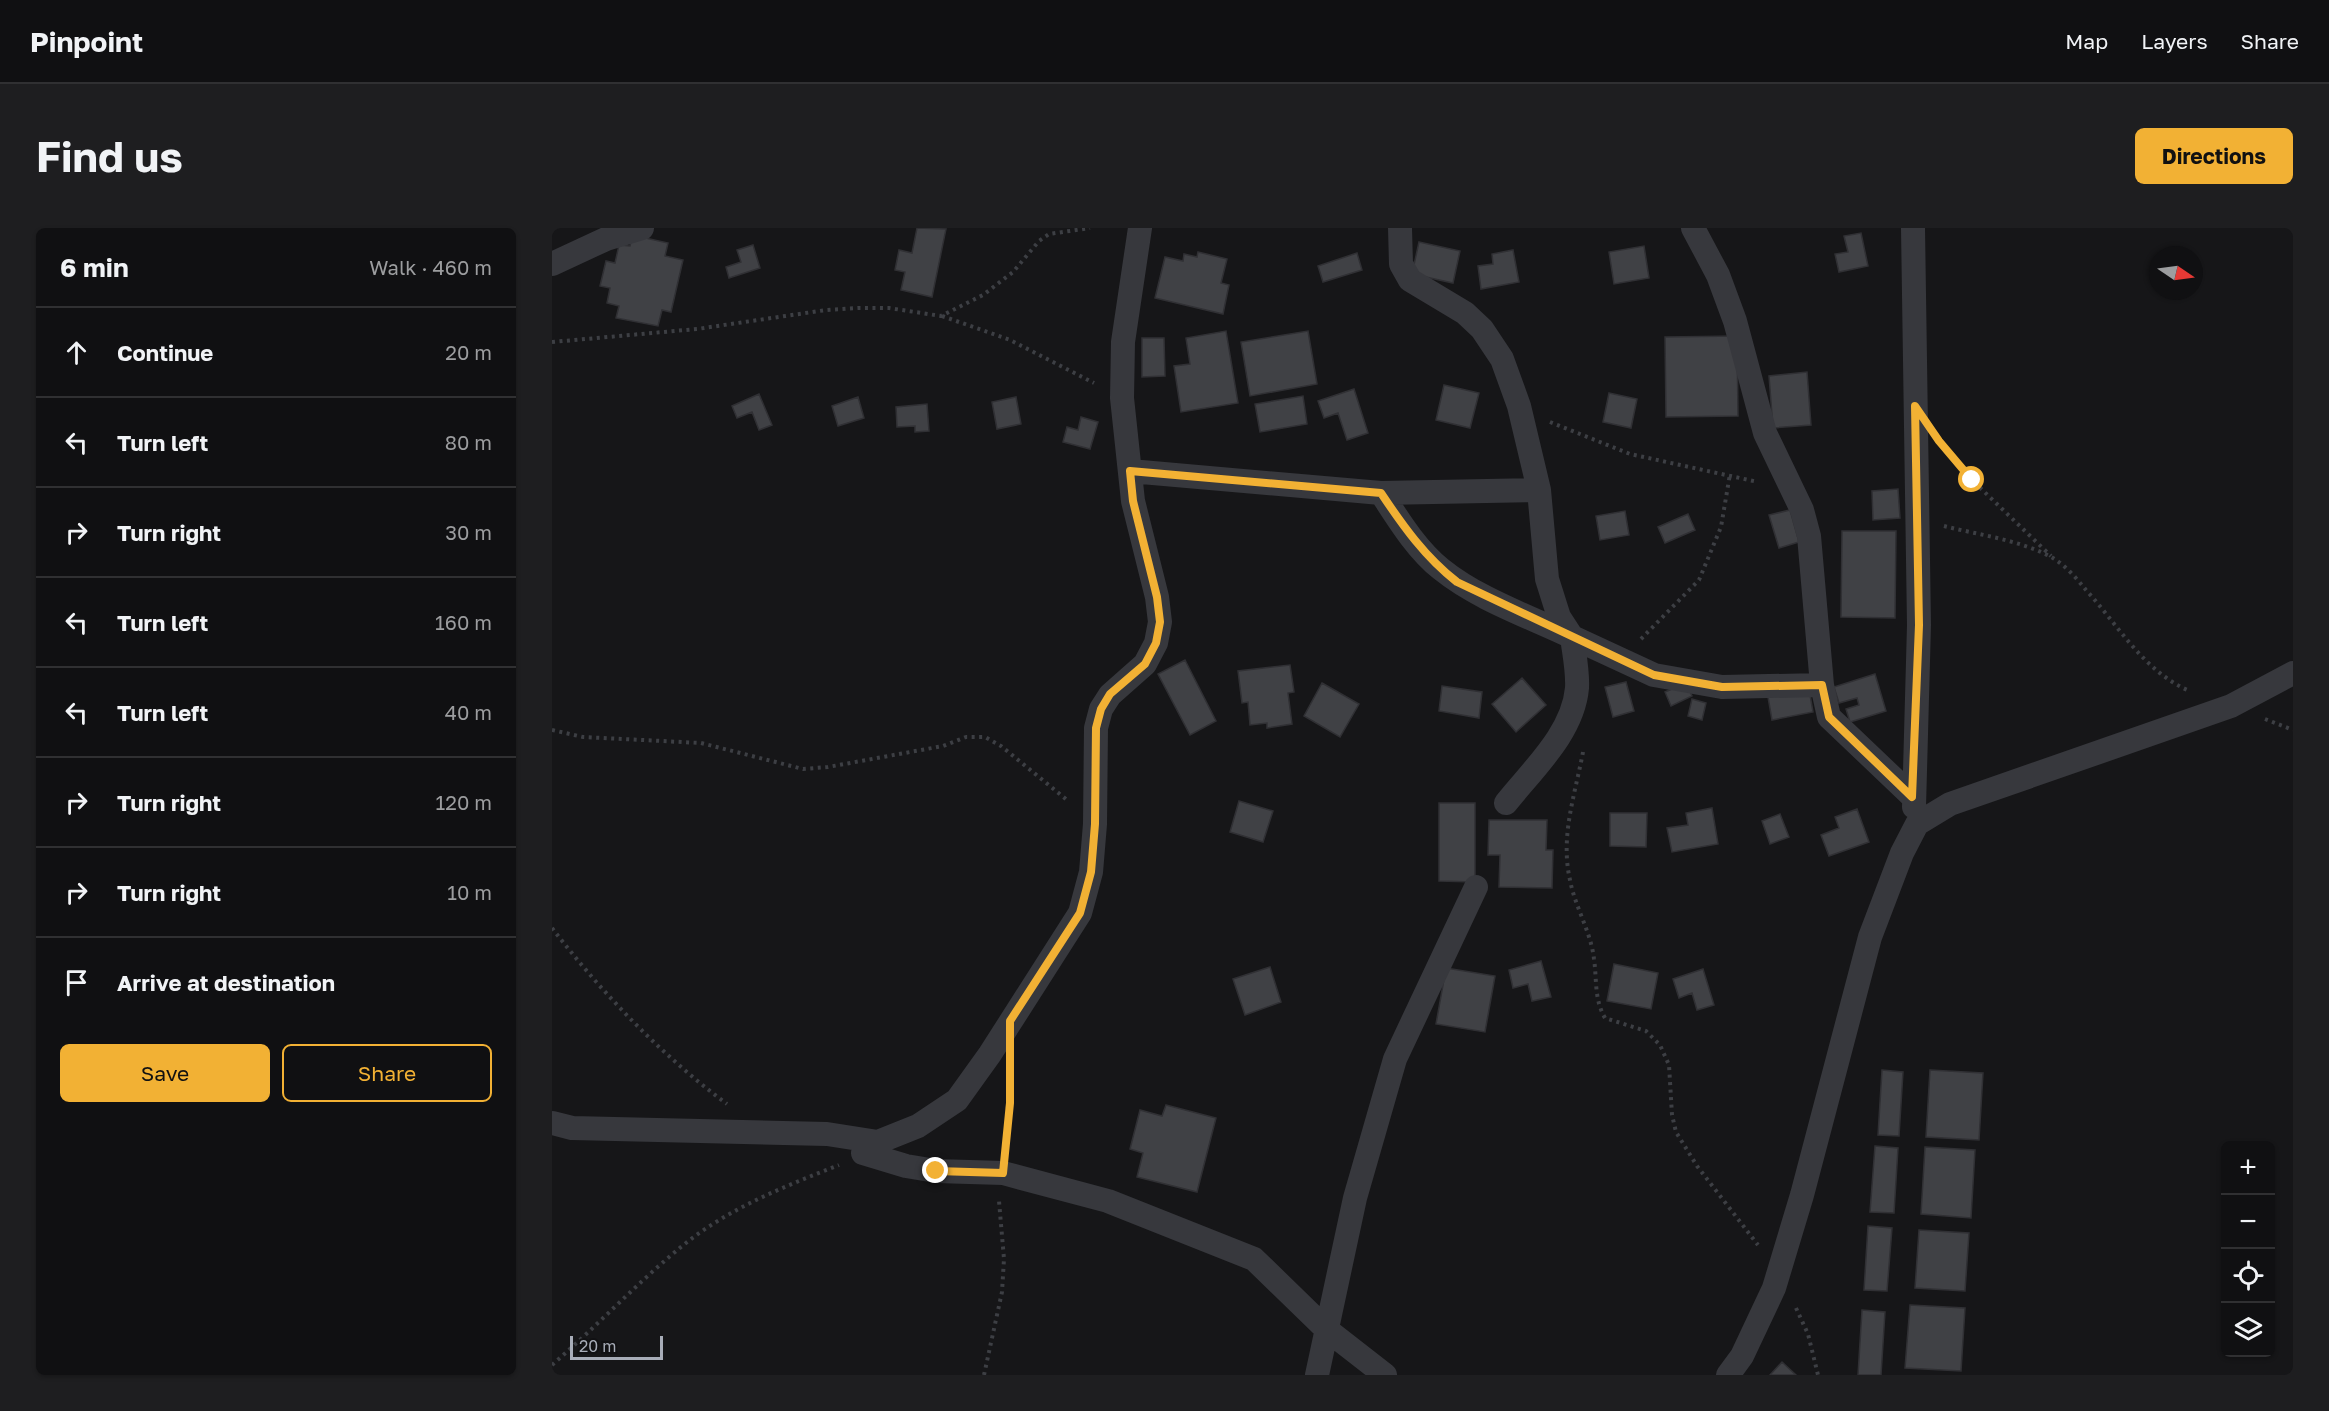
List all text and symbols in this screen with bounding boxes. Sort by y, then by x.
text: Pinpoint [30,25,143,58]
text: Map [2065,28,2108,54]
text: Layers [2141,28,2208,54]
text: Share [2241,28,2299,54]
button: Directions [2135,128,2293,184]
text: Find us [36,131,183,181]
north arrow [2149,246,2203,300]
text: 6 min [60,252,129,283]
text: Walk · 460 m [369,255,492,279]
icon: ahead [60,336,93,369]
text: Continue [117,339,213,366]
text: 20 m [445,340,492,364]
icon: left [60,426,93,459]
text: Turn left [117,429,208,456]
text: 80 m [445,430,492,454]
route start [1958,466,1984,492]
icon: right [60,516,93,549]
text: Turn right [117,519,221,546]
text: 30 m [445,520,492,544]
icon: left [60,606,93,639]
text: Turn left [117,609,208,636]
text: 160 m [435,610,492,634]
icon: left [60,696,93,729]
text: Turn left [117,699,208,726]
text: 40 m [445,700,492,724]
icon: right [60,786,93,819]
text: Turn right [117,789,221,816]
text: 120 m [436,790,492,814]
icon: right [60,876,93,909]
text: Turn right [117,879,221,906]
text: 10 m [447,880,492,904]
icon: arrive [60,966,93,999]
text: Arrive at destination [117,969,335,996]
button: Save [60,1044,270,1102]
button: Share [282,1044,492,1102]
map controls [2221,1141,2275,1357]
button: + [2221,1141,2275,1195]
route end [922,1157,948,1183]
button: − [2221,1195,2275,1249]
button: locate [2221,1249,2275,1303]
button: layers [2221,1303,2275,1357]
scale bar [570,1333,663,1360]
text: 20 m [579,1336,616,1356]

